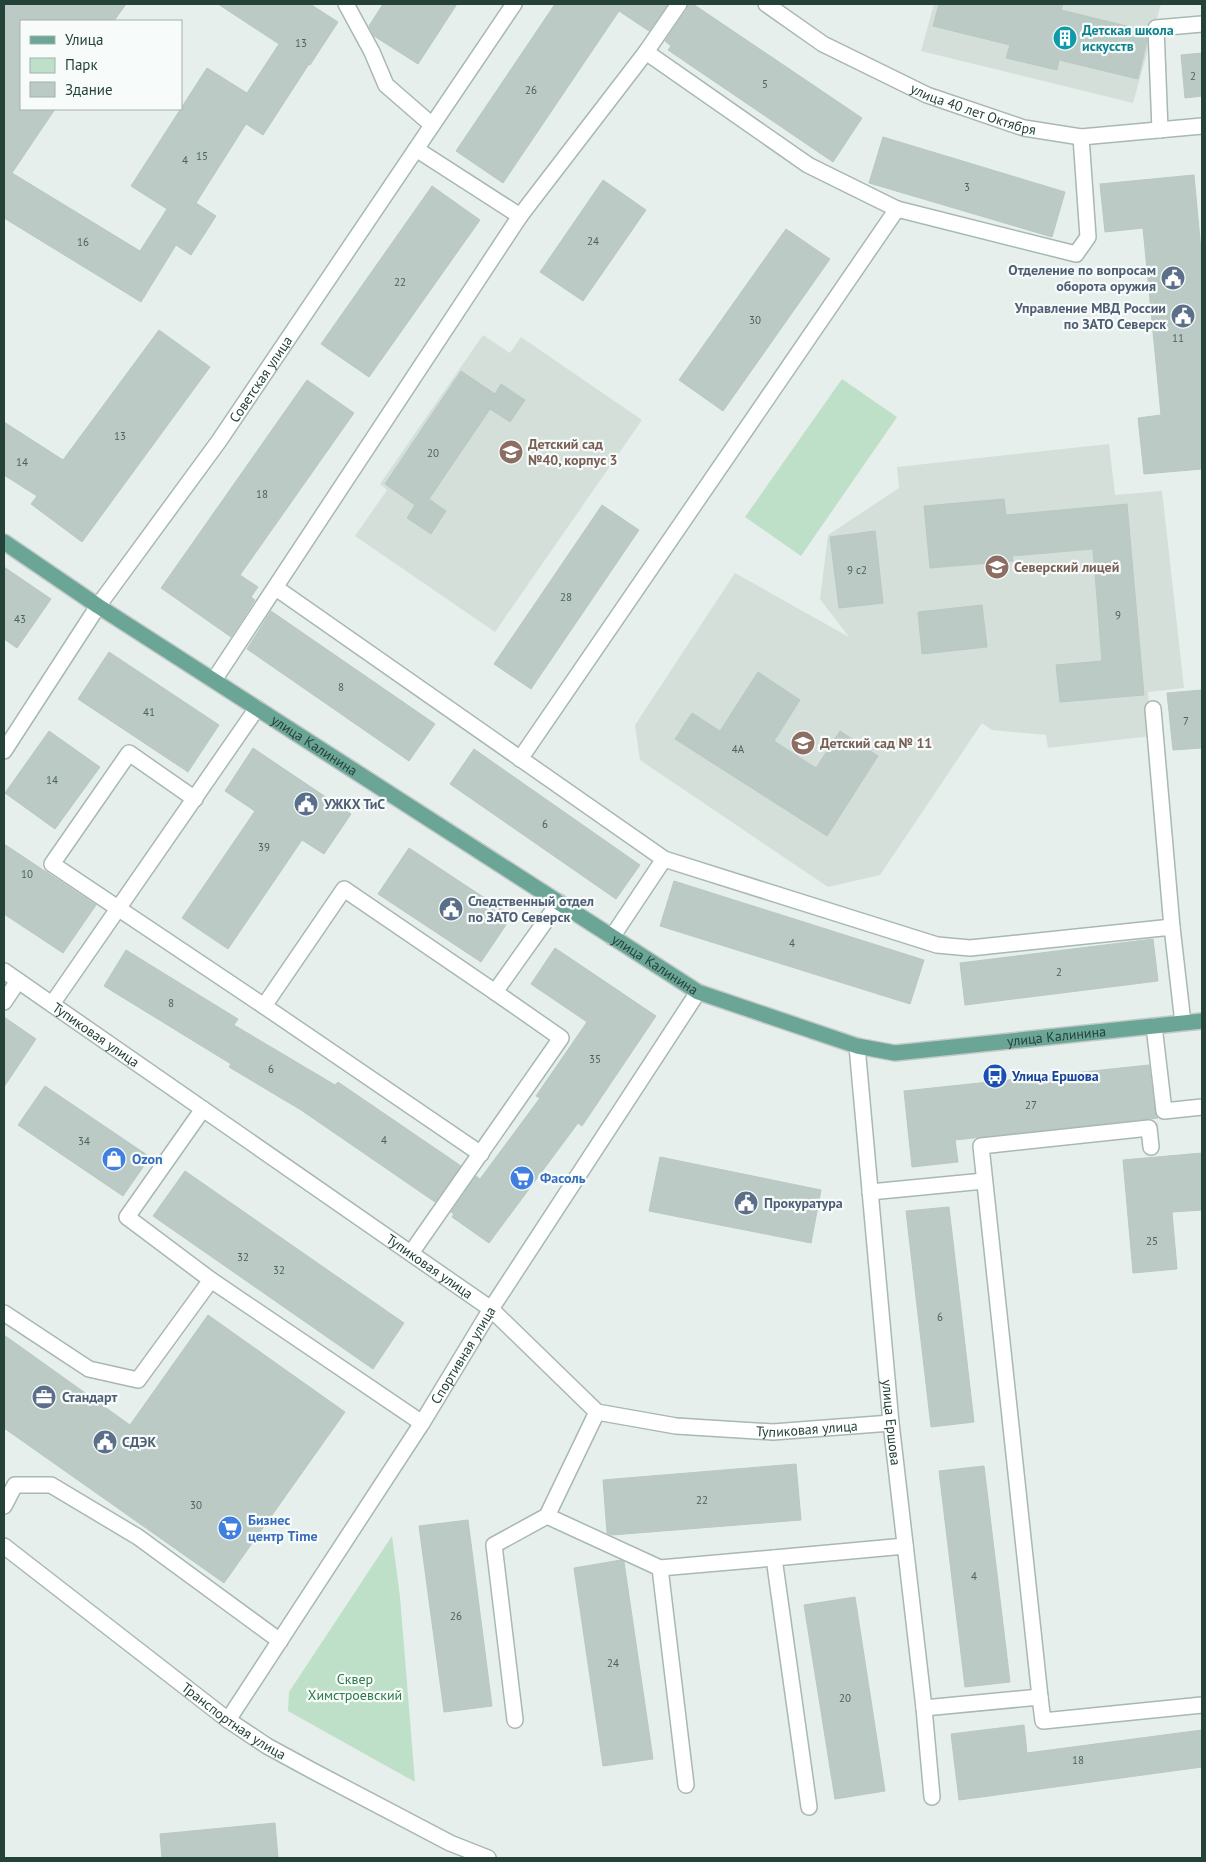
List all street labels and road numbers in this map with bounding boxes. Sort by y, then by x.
street label: улица 40 лет Октября [907,79,1037,139]
street label: Советская улица [225,332,296,426]
street label: улица Калинина [268,711,361,780]
street label: улица Калинина [608,930,702,999]
street label: Тупиковая улица [49,998,143,1071]
street label: улица Калинина [1006,1022,1107,1050]
street label: Тупиковая улица [383,1230,477,1303]
street label: Спортивная улица [427,1303,500,1407]
street label: улица Ершова [878,1379,905,1466]
street label: Тупиковая улица [756,1417,858,1441]
street label: Транспортная улица [178,1678,289,1764]

